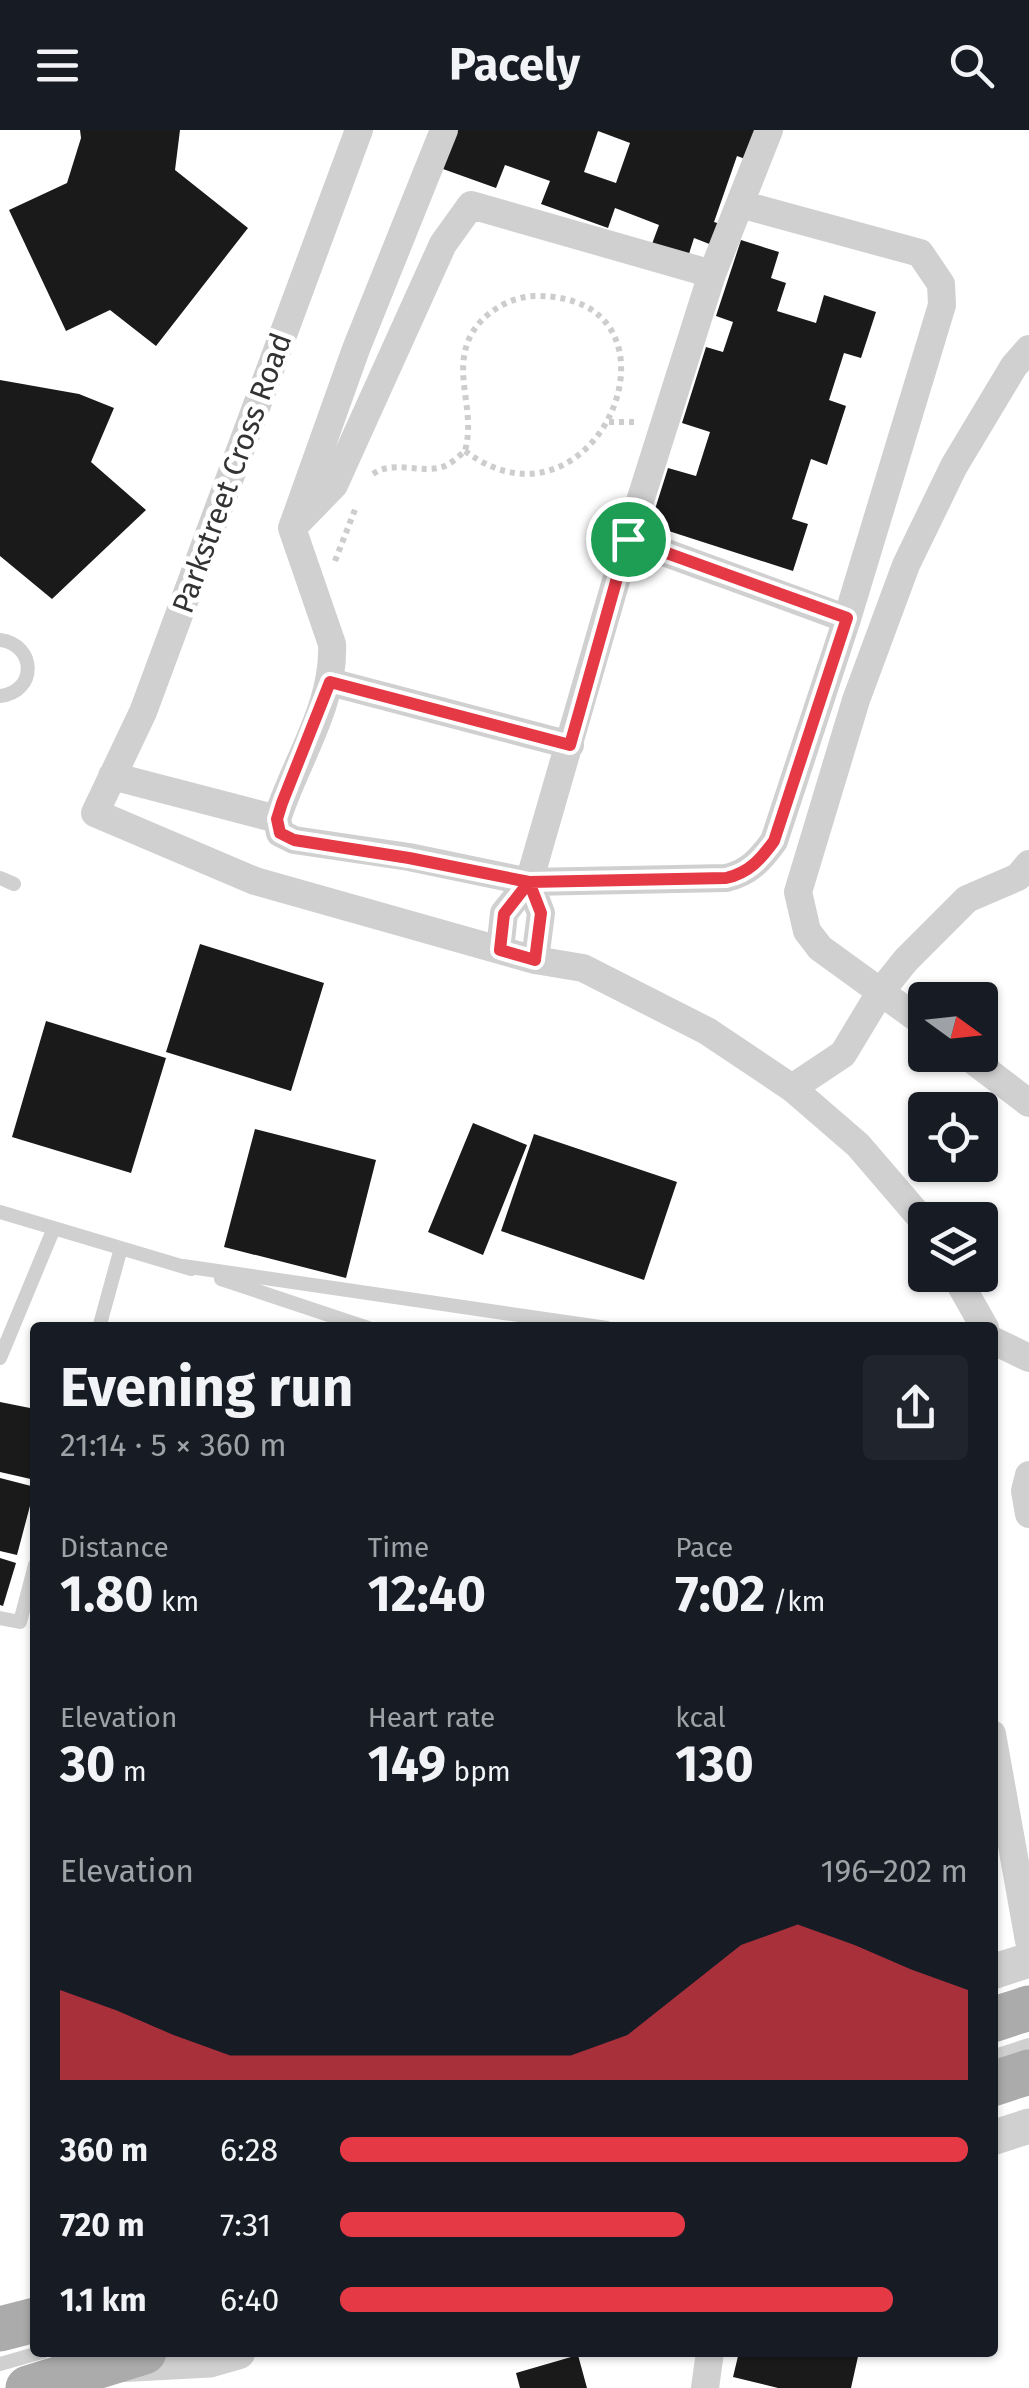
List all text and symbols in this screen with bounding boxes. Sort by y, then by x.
icon: menu [30,38,85,93]
text: Pacely [449,38,580,92]
icon: search [944,38,999,93]
street label: Parkstreet Cross Road [165,328,299,618]
pin [586,497,671,582]
icon: arrive [601,512,656,567]
north arrow [908,982,998,1072]
map controls [908,982,998,1292]
button: locate [908,1092,998,1182]
button: layers [908,1202,998,1292]
text: Evening run [60,1355,354,1421]
button: share [863,1355,968,1460]
text: 21:14 · 5 × 360 m [60,1426,287,1464]
text: Distance [60,1531,169,1564]
text: Time [368,1531,429,1564]
text: Pace [675,1531,733,1564]
text: 1.80 [60,1564,154,1624]
text: 12:40 [368,1564,486,1624]
text: 7:02 [675,1564,765,1624]
text: km [154,1585,199,1618]
text: /km [765,1585,826,1618]
text: Elevation [60,1701,177,1734]
text: Heart rate [368,1701,495,1734]
text: kcal [675,1701,726,1734]
text: 30 [60,1734,115,1794]
text: 149 [368,1734,446,1794]
text: 130 [675,1734,754,1794]
text: m [115,1755,147,1788]
text: bpm [446,1755,511,1788]
text: Elevation [60,1852,194,1890]
text: 196–202 m [821,1852,968,1890]
text: 360 m [60,2131,148,2169]
text: 6:28 [220,2131,278,2169]
text: 720 m [60,2206,145,2244]
text: 7:31 [220,2206,271,2244]
text: 1.1 km [60,2281,146,2319]
text: 6:40 [220,2281,279,2319]

